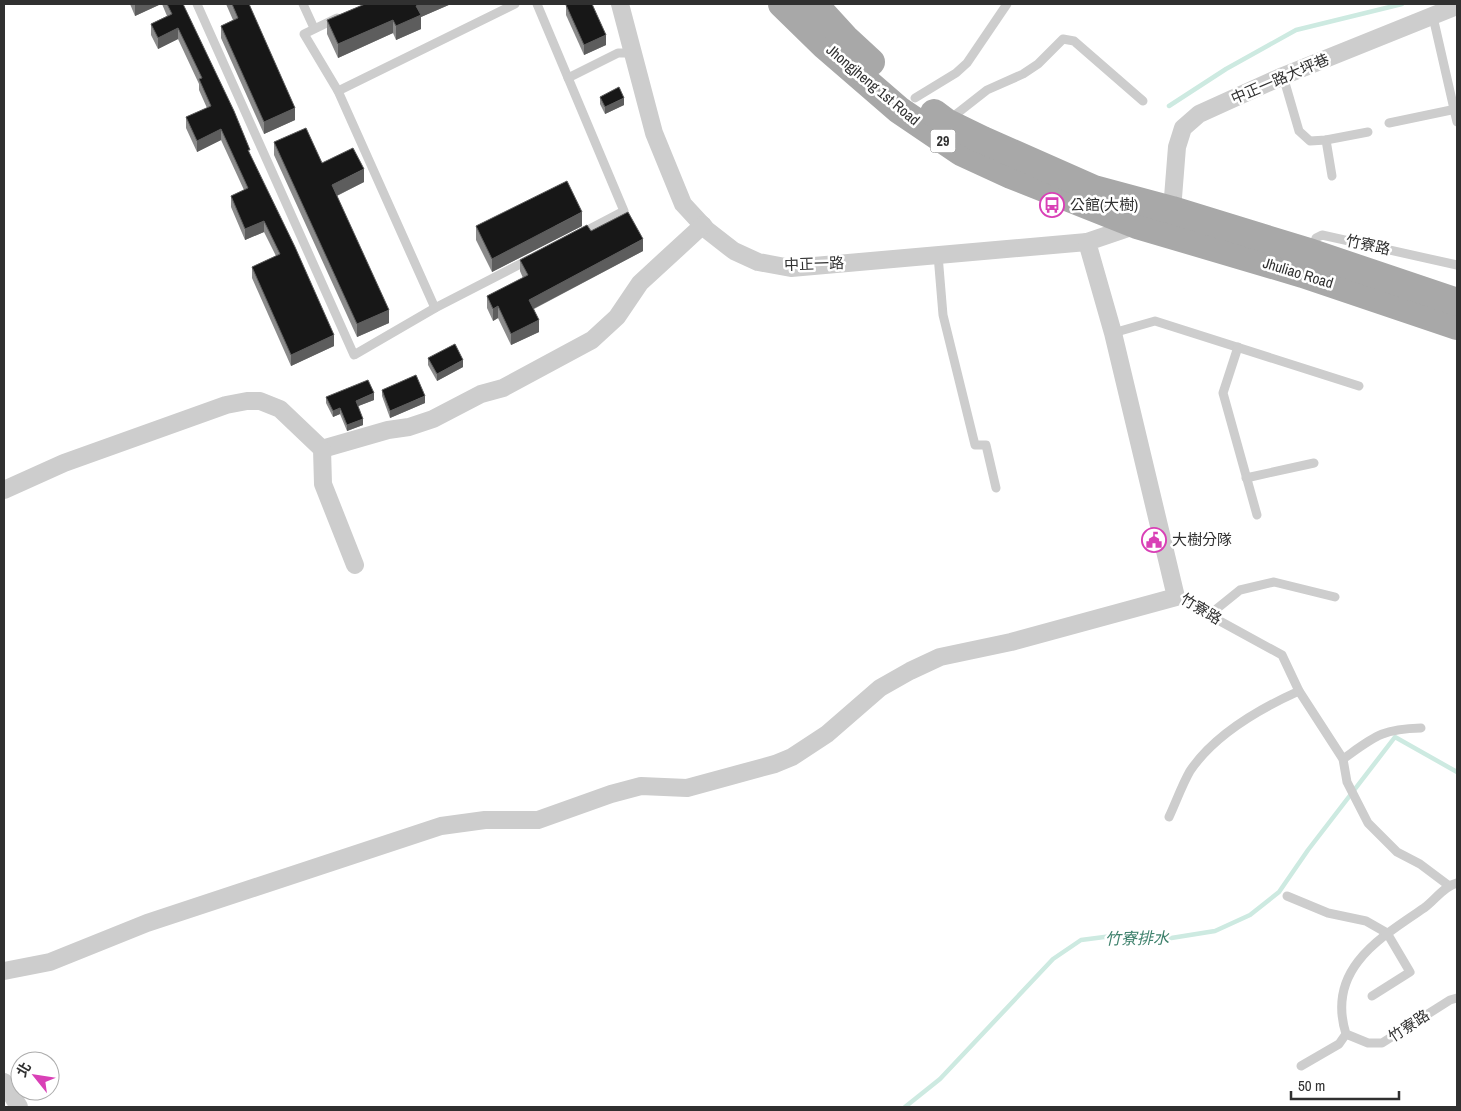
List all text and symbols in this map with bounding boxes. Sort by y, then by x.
street label: Jhongjheng 1st Road [822,39,925,130]
street label: 中正一路大坪巷 [1227,48,1332,109]
road number: 29 [930,130,956,152]
bus stop icon: 公館(大樹) [1039,192,1065,218]
place label: 公館(大樹) [1070,194,1138,215]
street label: 竹寮路 [1344,230,1392,259]
street label: 中正一路 [784,252,844,275]
street label: Jhuliao Road [1260,252,1336,293]
public building icon: 大樹分隊 [1141,527,1167,553]
place label: 大樹分隊 [1172,529,1232,550]
street label: 竹寮路 [1177,588,1226,629]
water label: 竹寮排水 [1105,926,1170,950]
street label: 竹寮路 [1384,1005,1433,1047]
north arrow [10,1051,60,1101]
text: 北 [12,1059,35,1080]
scale bar [1291,1068,1398,1100]
text: 50 m [1298,1075,1325,1096]

